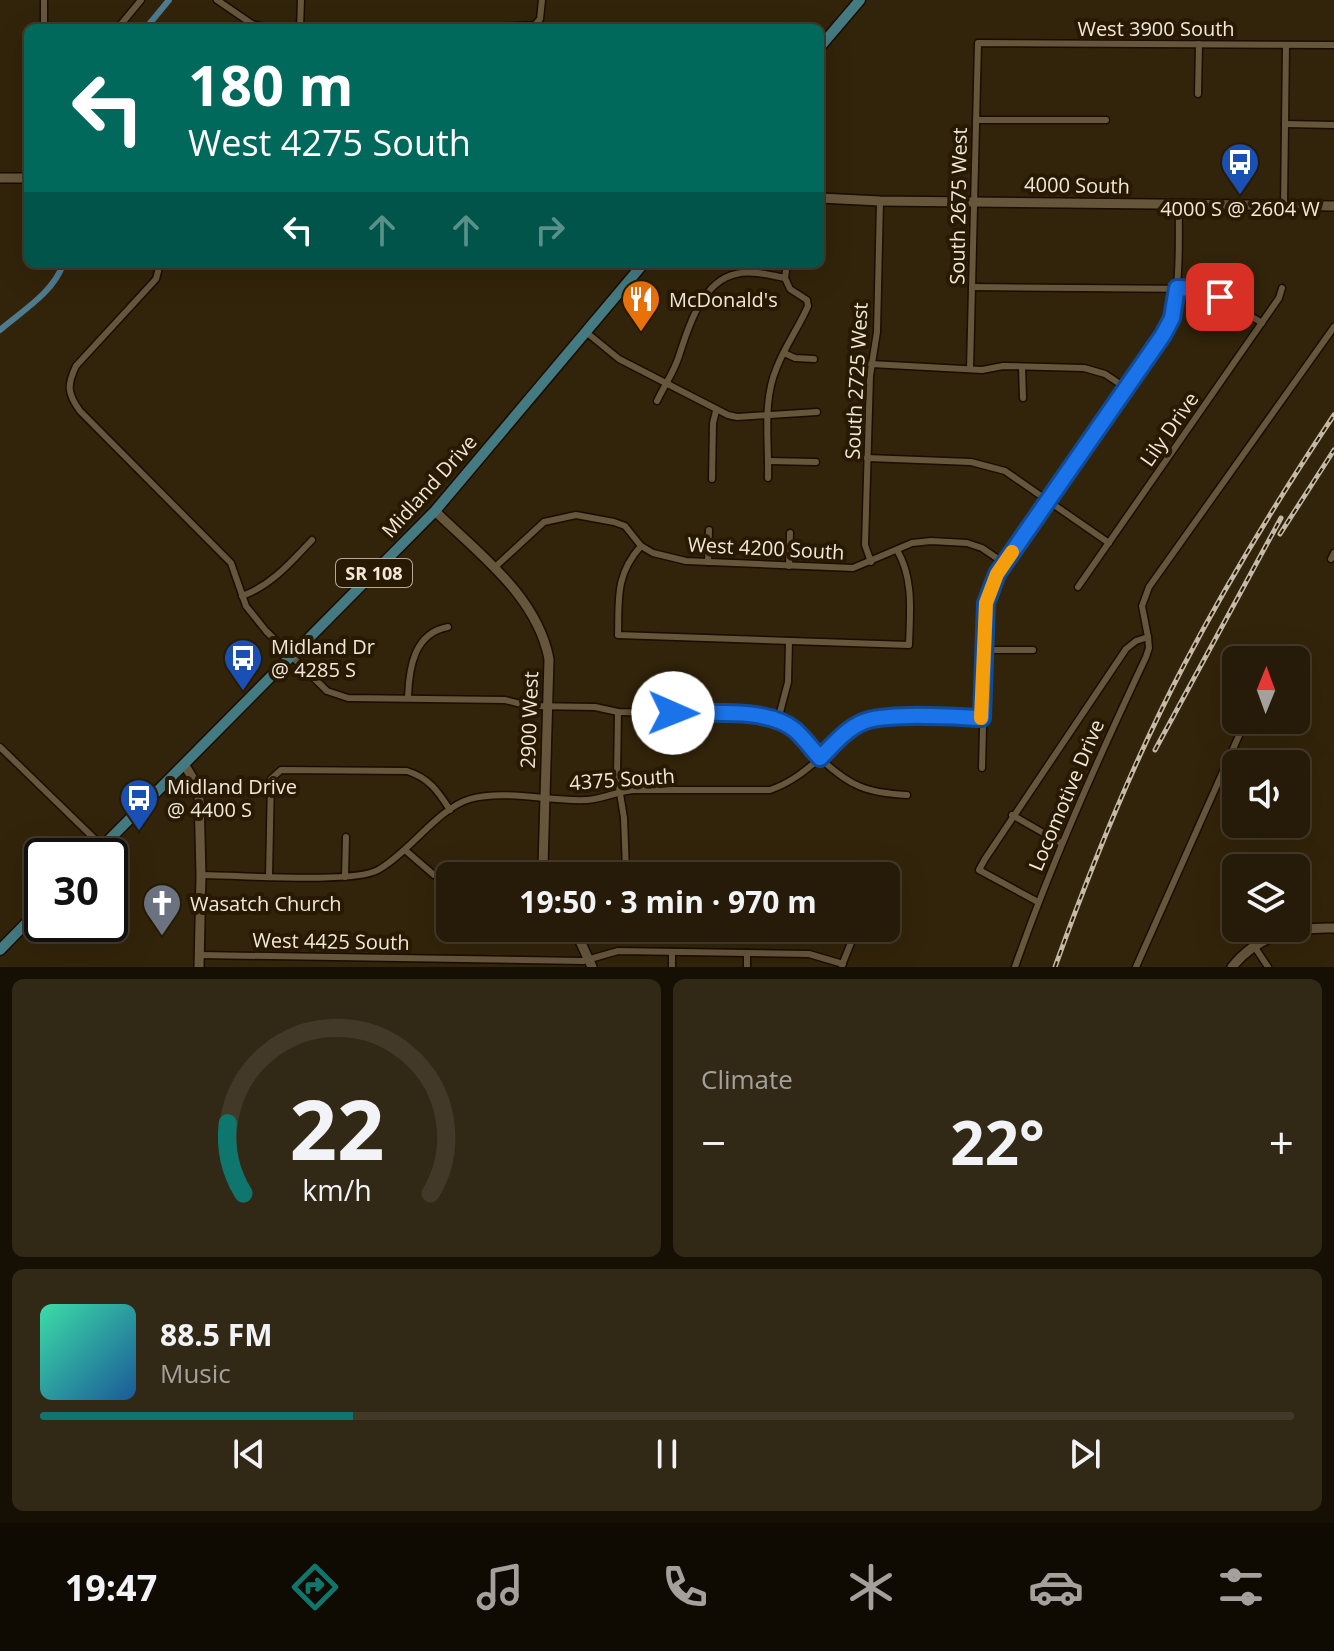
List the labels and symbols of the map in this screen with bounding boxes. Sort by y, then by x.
street label: West 3900 South [1077,15,1235,42]
street label: South 2675 West [943,127,973,285]
bus stop icon: 4000 S @ 2604 W [1219,141,1261,196]
street label: 4000 South [1024,171,1130,199]
place label: 4000 S @ 2604 W [1160,195,1320,222]
pin [1186,263,1254,331]
restaurant icon: McDonald's [620,278,662,333]
place label: McDonald's [669,286,778,313]
street label: South 2725 West [838,302,874,460]
street label: Lily Drive [1134,387,1204,471]
street label: Midland Drive [375,429,483,543]
street label: West 4200 South [687,530,845,566]
road number: SR 108 [336,559,412,587]
place label: Midland Dr @ 4285 S [271,633,375,683]
bus stop icon: Midland Dr @ 4285 S [222,637,264,692]
north arrow [1222,646,1310,734]
street label: 2900 West [514,671,544,769]
position arrow [631,671,715,755]
street label: Locomotive Drive [1022,715,1110,875]
street label: 4375 South [568,762,676,796]
place label: Midland Drive @ 4400 S [167,773,297,823]
bus stop icon: Midland Drive @ 4400 S [118,777,160,832]
speed limit sign: 30 [24,838,128,942]
church icon: Wasatch Church [141,882,183,937]
place label: Wasatch Church [190,890,342,917]
street label: West 4425 South [252,926,410,956]

